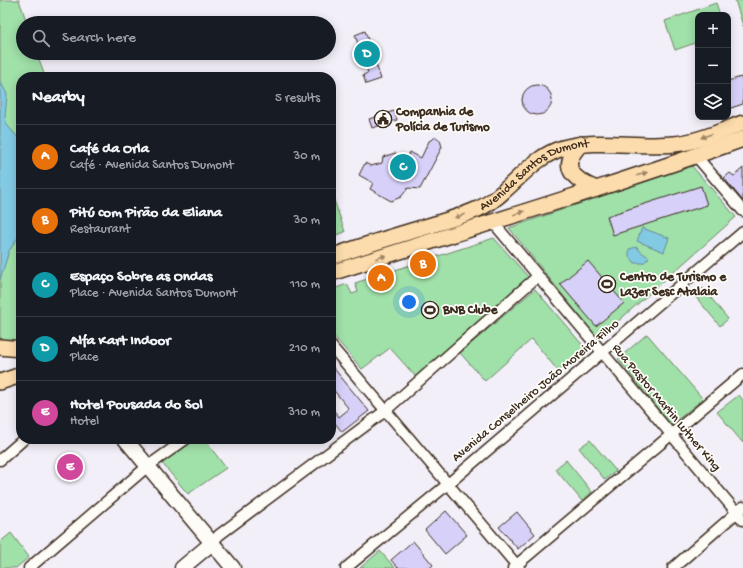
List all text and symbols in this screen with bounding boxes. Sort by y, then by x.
map controls [695,12,731,120]
button: + [695,12,731,48]
search box [16,16,336,60]
icon: search [30,27,52,49]
text: Search here [62,29,136,47]
pin: D [354,39,380,69]
button: − [695,48,731,84]
button: layers [695,84,731,120]
text: Nearby [32,88,85,108]
text: 5 results [275,91,320,106]
place label: Companhia de Polícia de Turismo [395,105,490,135]
public building icon: Companhia de Polícia de Turismo [373,109,393,129]
one-way arrow [700,133,712,139]
street label: Avenida Santos Dumont [477,136,591,214]
text: Café da Orla [70,140,149,158]
text: A [41,149,49,164]
text: 30 m [294,149,320,164]
pin: C [390,152,416,182]
text: Café · Avenida Santos Dumont [70,158,234,173]
one-way arrow [637,170,649,176]
text: Pitú com Pirão da Eliana [70,204,222,222]
one-way arrow [513,210,525,216]
text: B [42,213,48,228]
text: 30 m [294,213,320,228]
one-way arrow [453,213,465,219]
text: Restaurant [70,222,130,237]
pin: B [410,249,436,279]
one-way arrow [376,254,388,260]
pin: A [368,263,394,293]
text: Espaço Sobre as Ondas [70,268,212,286]
place label: Centro de Turismo e Lazer Sesc Atalaia [619,270,727,300]
sports icon: Centro de Turismo e Lazer Sesc Atalaia [597,274,617,294]
text: C [41,277,49,292]
text: 110 m [290,277,320,292]
text: Place · Avenida Santos Dumont [70,286,237,301]
your location [399,292,419,312]
sports icon: BNB Clube [420,300,440,320]
place label: BNB Clube [442,303,499,318]
street label: Avenida Conselheiro João Moreira Filho [449,316,623,465]
text: Alfa Kart Indoor [70,332,171,350]
text: D [41,341,49,356]
text: 210 m [289,341,320,356]
street label: Rua Pastor Martin Luther King [608,341,724,475]
text: Place [70,350,98,365]
text: Hotel Pousada do Sol [70,396,203,414]
text: E [41,405,49,420]
text: 310 m [288,405,320,420]
text: Hotel [70,414,99,429]
pin: E [57,452,83,482]

